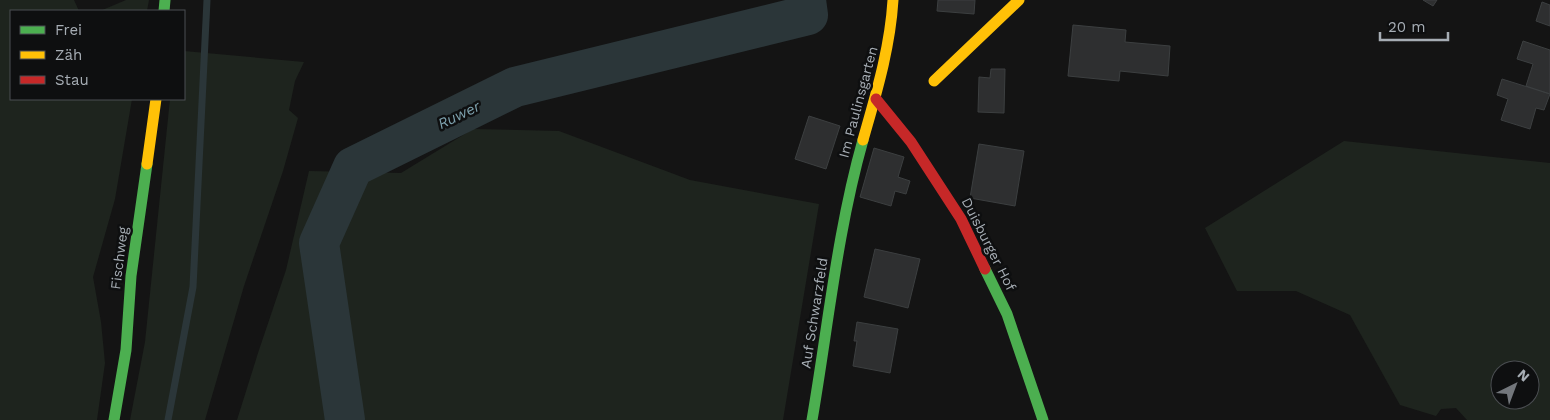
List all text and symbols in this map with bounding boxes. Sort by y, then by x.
legend [10,10,185,100]
scale bar [1380,10,1448,42]
text: 20 m [1388,18,1426,36]
text: Frei [55,21,82,39]
street label: Im Paulinsgarten [835,45,881,159]
text: Zäh [55,46,82,64]
text: Stau [55,71,89,89]
water label: Ruwer [435,97,484,133]
street label: Duisburger Hof [959,195,1020,294]
street label: Fischweg [107,225,131,290]
street label: Auf Schwarzfeld [797,256,831,370]
north arrow [1490,360,1540,410]
text: N [1514,366,1533,385]

